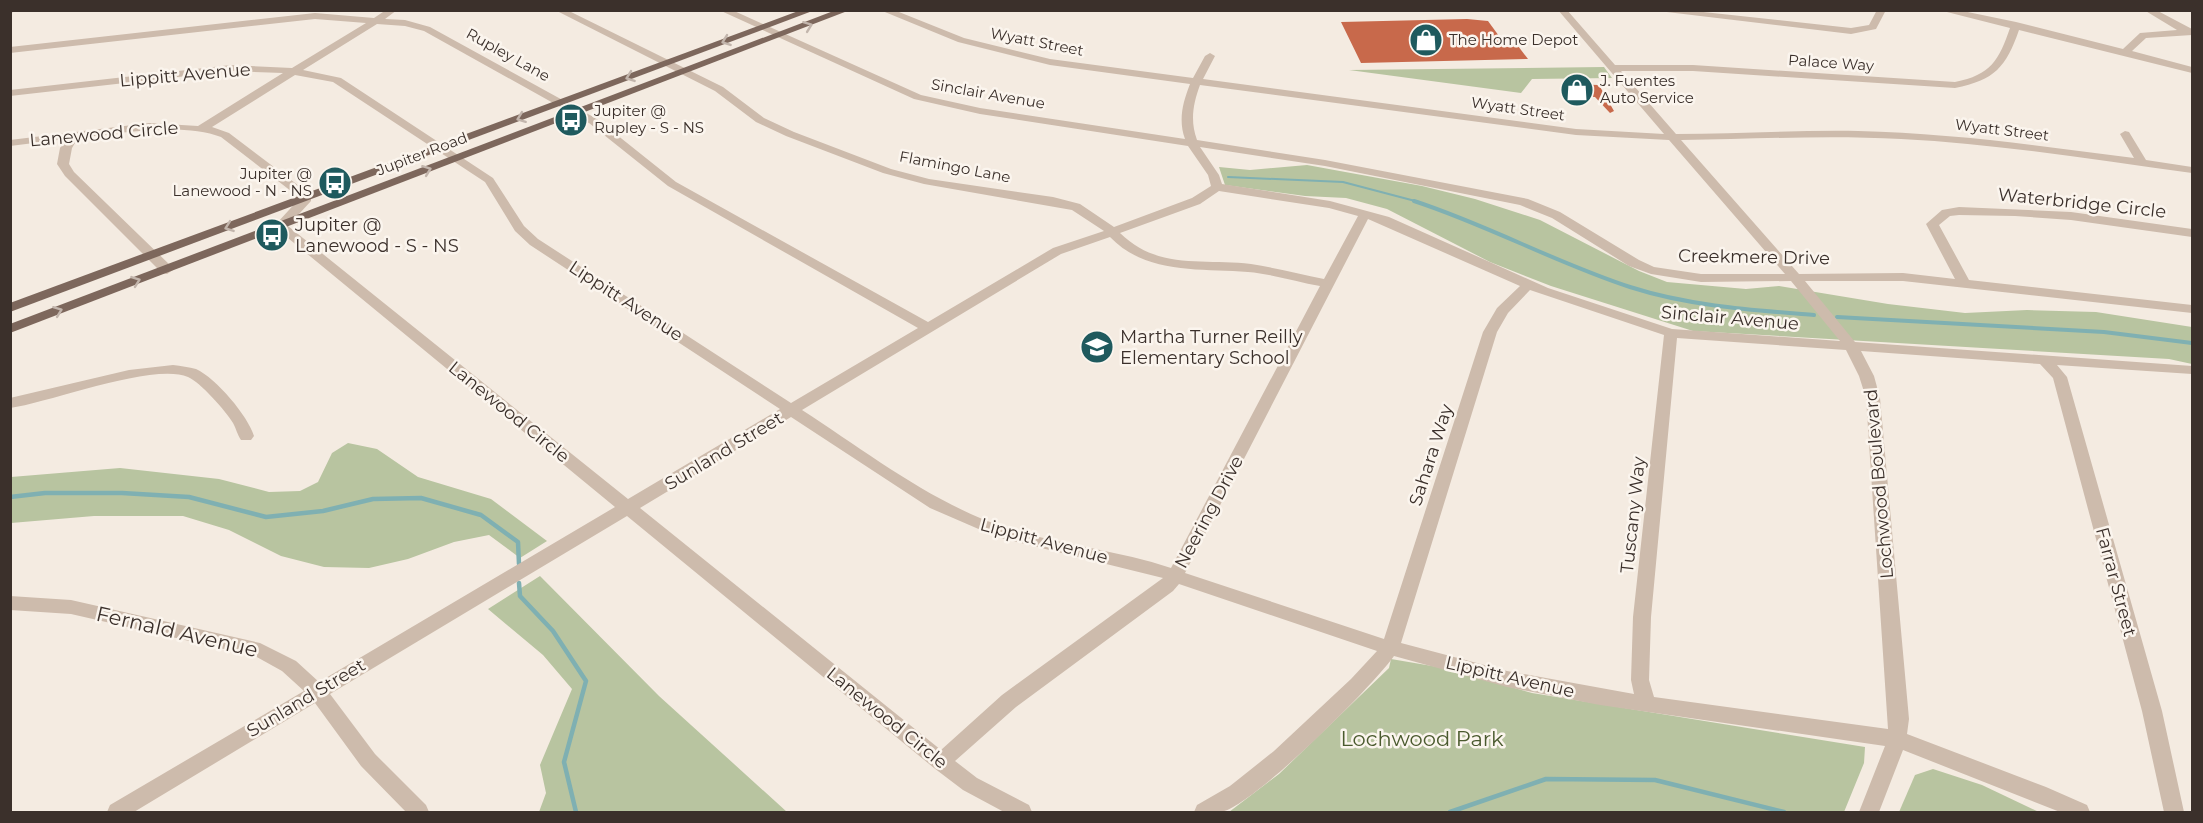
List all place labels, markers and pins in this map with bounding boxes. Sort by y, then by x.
shop icon: The Home Depot [1408,22,1444,58]
place label: The Home Depot [1449,30,1578,49]
place label: J. Fuentes Auto Service [1599,71,1694,107]
shop icon: J. Fuentes Auto Service [1559,72,1595,108]
place label: Jupiter @ Rupley - S - NS [593,101,704,137]
bus stop icon: Jupiter @ Rupley - S - NS [553,102,589,138]
place label: Jupiter @ Lanewood - N - NS [173,164,312,200]
bus stop icon: Jupiter @ Lanewood - N - NS [317,165,353,201]
place label: Jupiter @ Lanewood - S - NS [294,214,459,257]
bus stop icon: Jupiter @ Lanewood - S - NS [254,217,290,253]
place label: Martha Turner Reilly Elementary School [1120,326,1303,369]
school or university icon: Martha Turner Reilly Elementary School [1079,329,1115,365]

